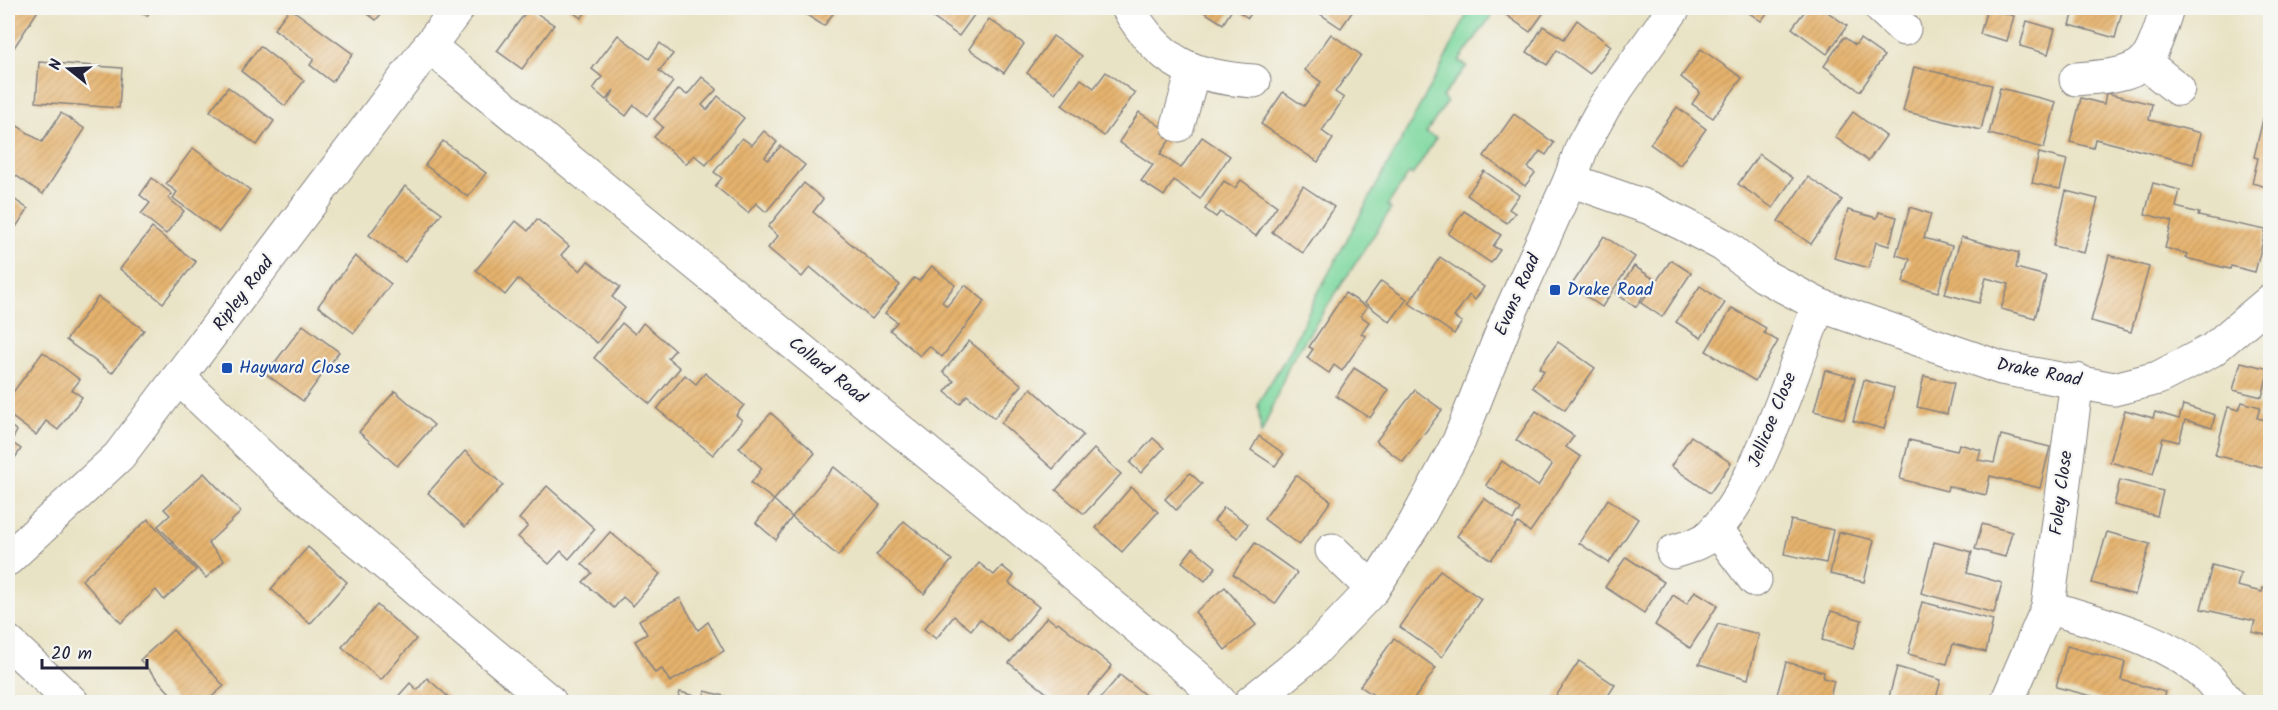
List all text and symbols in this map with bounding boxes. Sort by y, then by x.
north arrow [39,39,99,99]
text: N [43,56,70,73]
street label: Evans Road [1487,248,1549,341]
street label: Ripley Road [206,249,283,338]
place label: Drake Road [1567,276,1654,305]
marker: Drake Road [1548,283,1562,297]
street label: Collard Road [781,330,874,413]
street label: Drake Road [1994,351,2085,396]
place label: Hayward Close [239,354,350,383]
marker: Hayward Close [220,361,234,375]
street label: Jellicoe Close [1741,368,1805,472]
street label: Foley Close [2042,449,2082,537]
scale bar [42,632,147,670]
text: 20 m [51,640,92,669]

